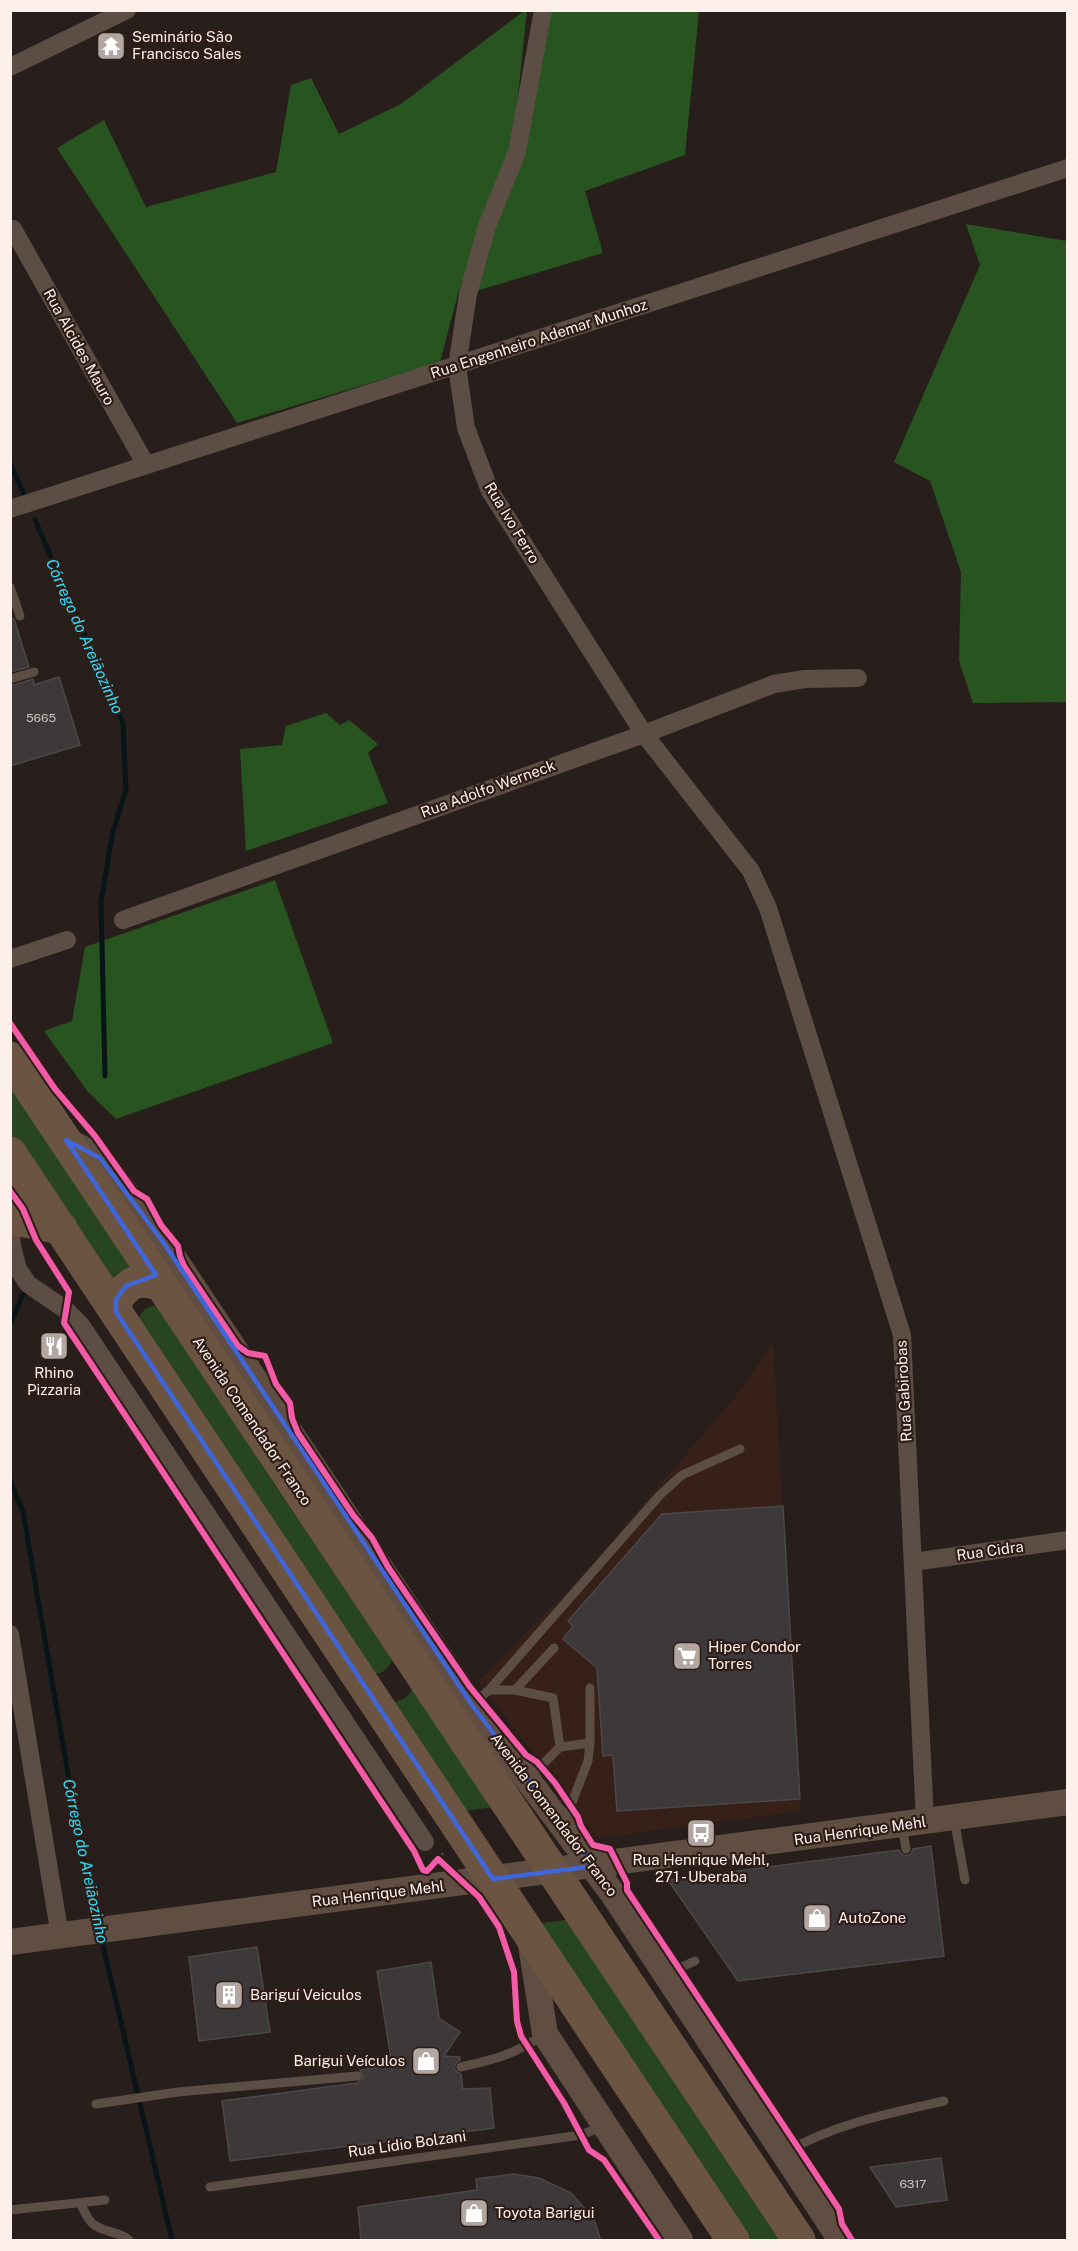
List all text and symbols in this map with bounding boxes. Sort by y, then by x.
place label: Seminário São Francisco Sales [132,28,241,62]
temple icon: Seminário São Francisco Sales [95,30,127,62]
street label: Rua Alcides Mauro [40,286,118,408]
street label: Rua Engenheiro Ademar Munhoz [428,295,649,382]
street label: Rua Ivo Ferro [482,479,543,566]
water label: Córrego do Areiãozinho [42,556,127,717]
house number: 5665 [26,711,56,725]
street label: Rua Adolfo Werneck [418,756,557,821]
restaurant icon: Rhino Pizzaria [38,1330,70,1362]
street label: Avenida Comendador Franco [189,1333,315,1508]
street label: Rua Gabirobas [892,1340,915,1442]
place label: Rhino Pizzaria [27,1364,81,1398]
street label: Rua Cidra [955,1537,1025,1564]
place label: Hiper Condor Torres [708,1638,801,1672]
supermarket icon: Hiper Condor Torres [671,1640,703,1672]
street label: Avenida Comendador Franco [487,1730,621,1900]
water label: Córrego do Areiãozinho [59,1777,112,1945]
street label: Rua Henrique Mehl [793,1813,927,1848]
bus stop icon: Rua Henrique Mehl, 271 - Uberaba [685,1817,717,1849]
place label: Rua Henrique Mehl, 271 - Uberaba [632,1851,770,1885]
street label: Rua Henrique Mehl [311,1877,445,1910]
shop icon: AutoZone [801,1902,833,1934]
place label: AutoZone [838,1909,906,1926]
building icon: Bariguí Veiculos [213,1979,245,2011]
place label: Bariguí Veiculos [250,1986,362,2003]
shop icon: Barigui Veículos [410,2045,442,2077]
place label: Barigui Veículos [294,2052,405,2069]
street label: Rua Lídio Bolzani [347,2127,467,2160]
house number: 6317 [899,2177,927,2191]
shop icon: Toyota Barigui [458,2197,490,2229]
place label: Toyota Barigui [495,2204,595,2221]

